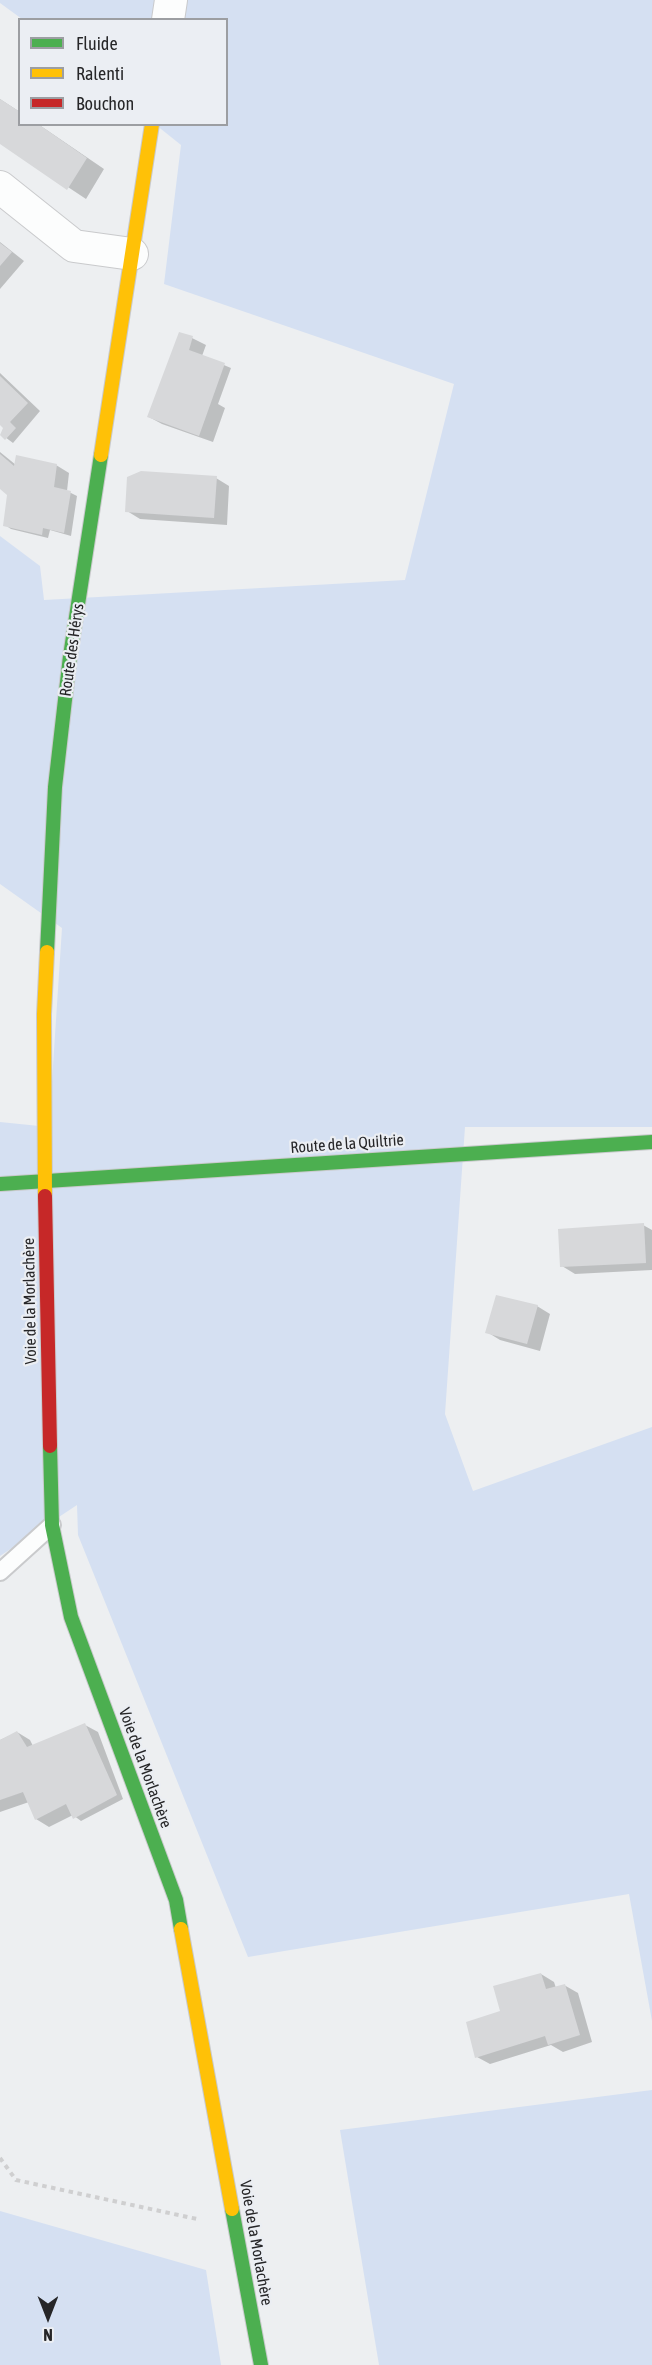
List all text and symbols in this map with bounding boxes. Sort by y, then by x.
legend [18,18,228,126]
text: Fluide [76,33,118,54]
text: Ralenti [76,63,124,84]
text: Bouchon [76,93,134,114]
street label: Route des Hérys [56,602,88,698]
street label: Route de la Quiltrie [290,1130,404,1158]
street label: Voie de la Morlachère [19,1238,41,1364]
street label: Voie de la Morlachère [114,1705,176,1831]
street label: Voie de la Morlachère [236,2179,276,2307]
north arrow [18,2287,78,2347]
text: N [43,2326,53,2344]

